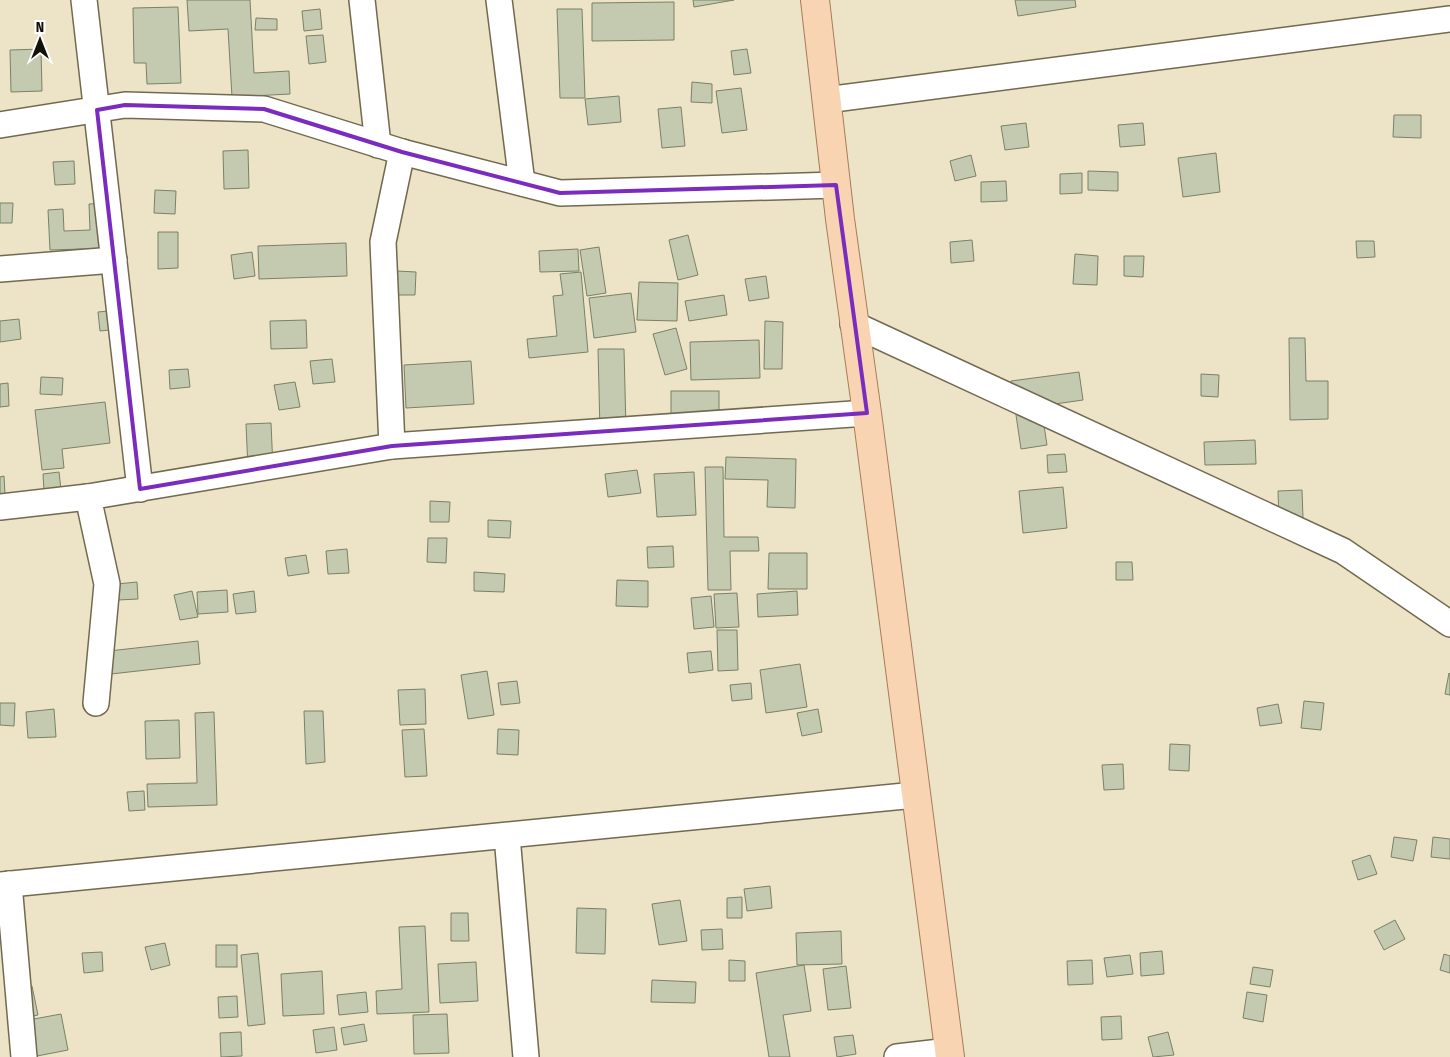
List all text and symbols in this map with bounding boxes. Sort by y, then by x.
north arrow [15,15,65,65]
text: N [36,19,44,36]

